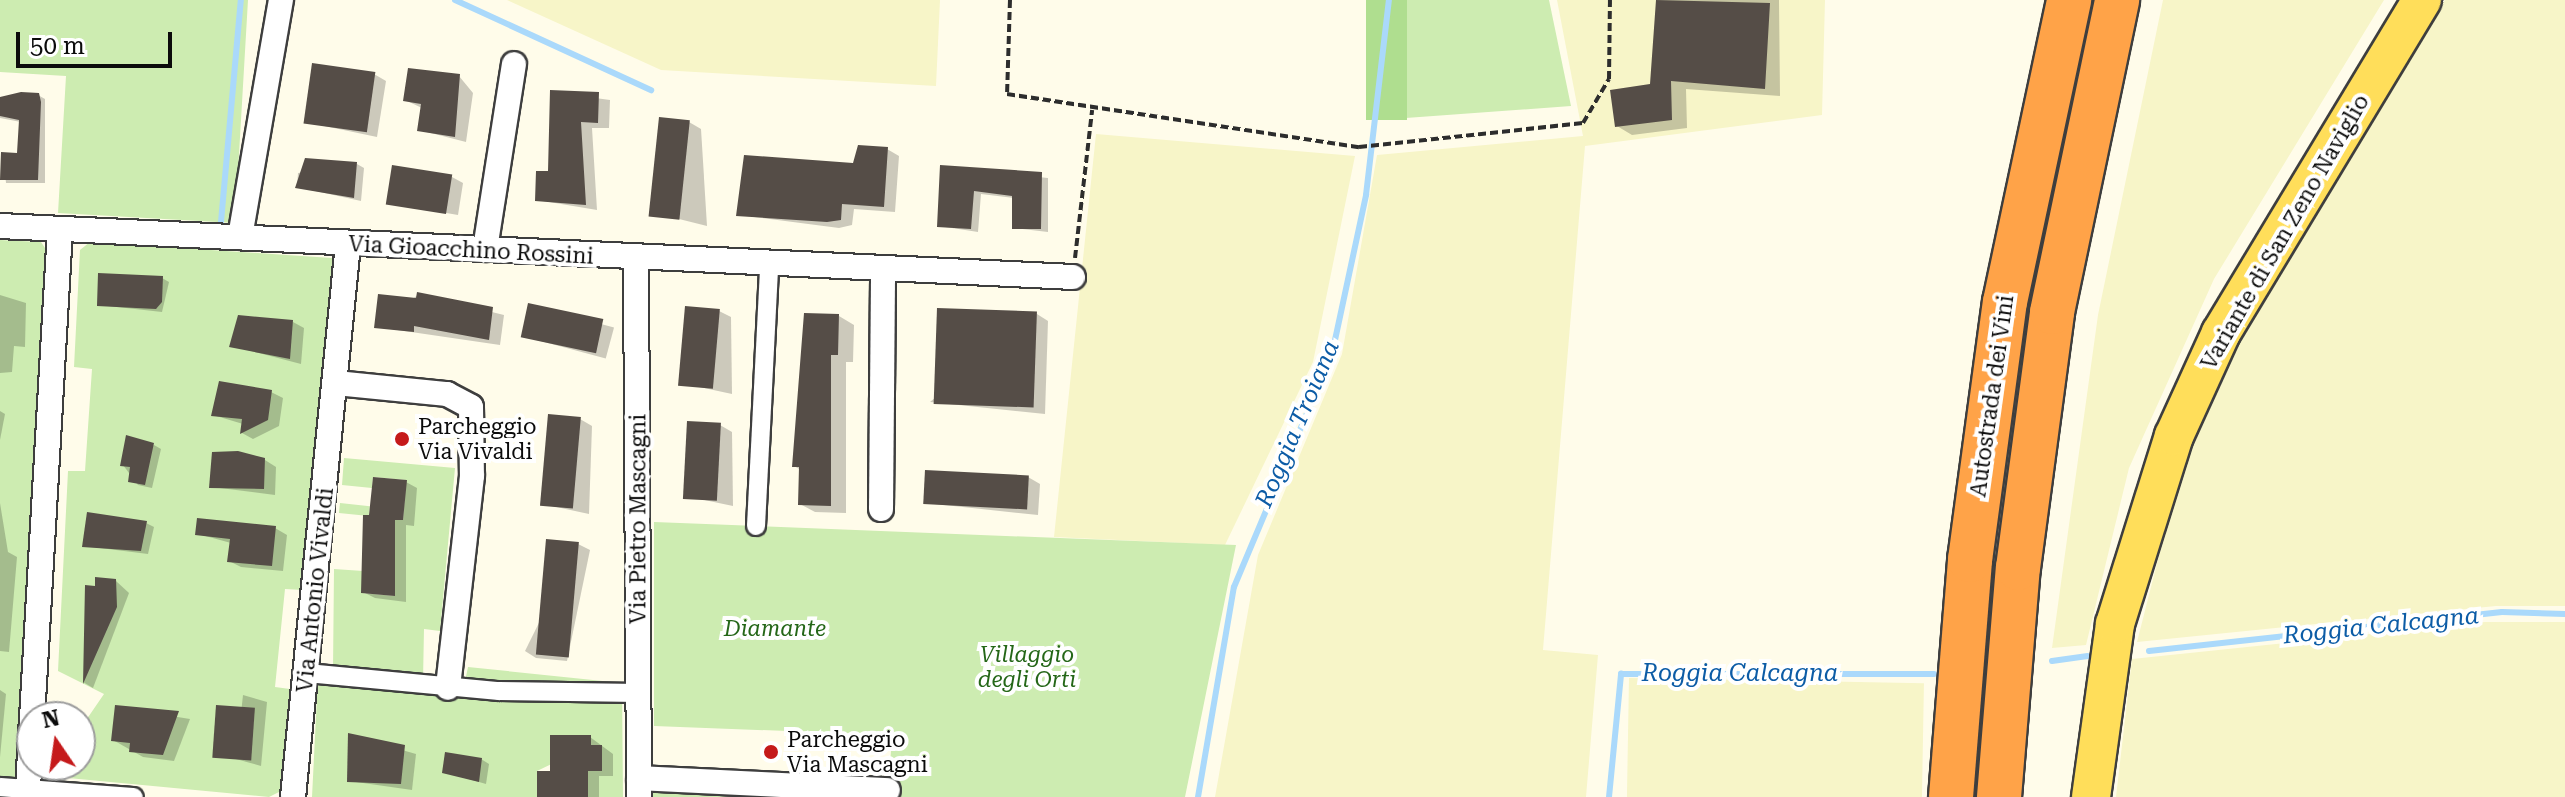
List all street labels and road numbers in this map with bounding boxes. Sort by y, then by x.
street label: Variante di San Zeno Naviglio [2195,90,2375,374]
street label: Via Gioacchino Rossini [348,230,594,270]
street label: Autostrada dei Vini [1965,293,2019,499]
street label: Via Pietro Mascagni [625,414,651,624]
street label: Via Antonio Vivaldi [291,486,339,694]

